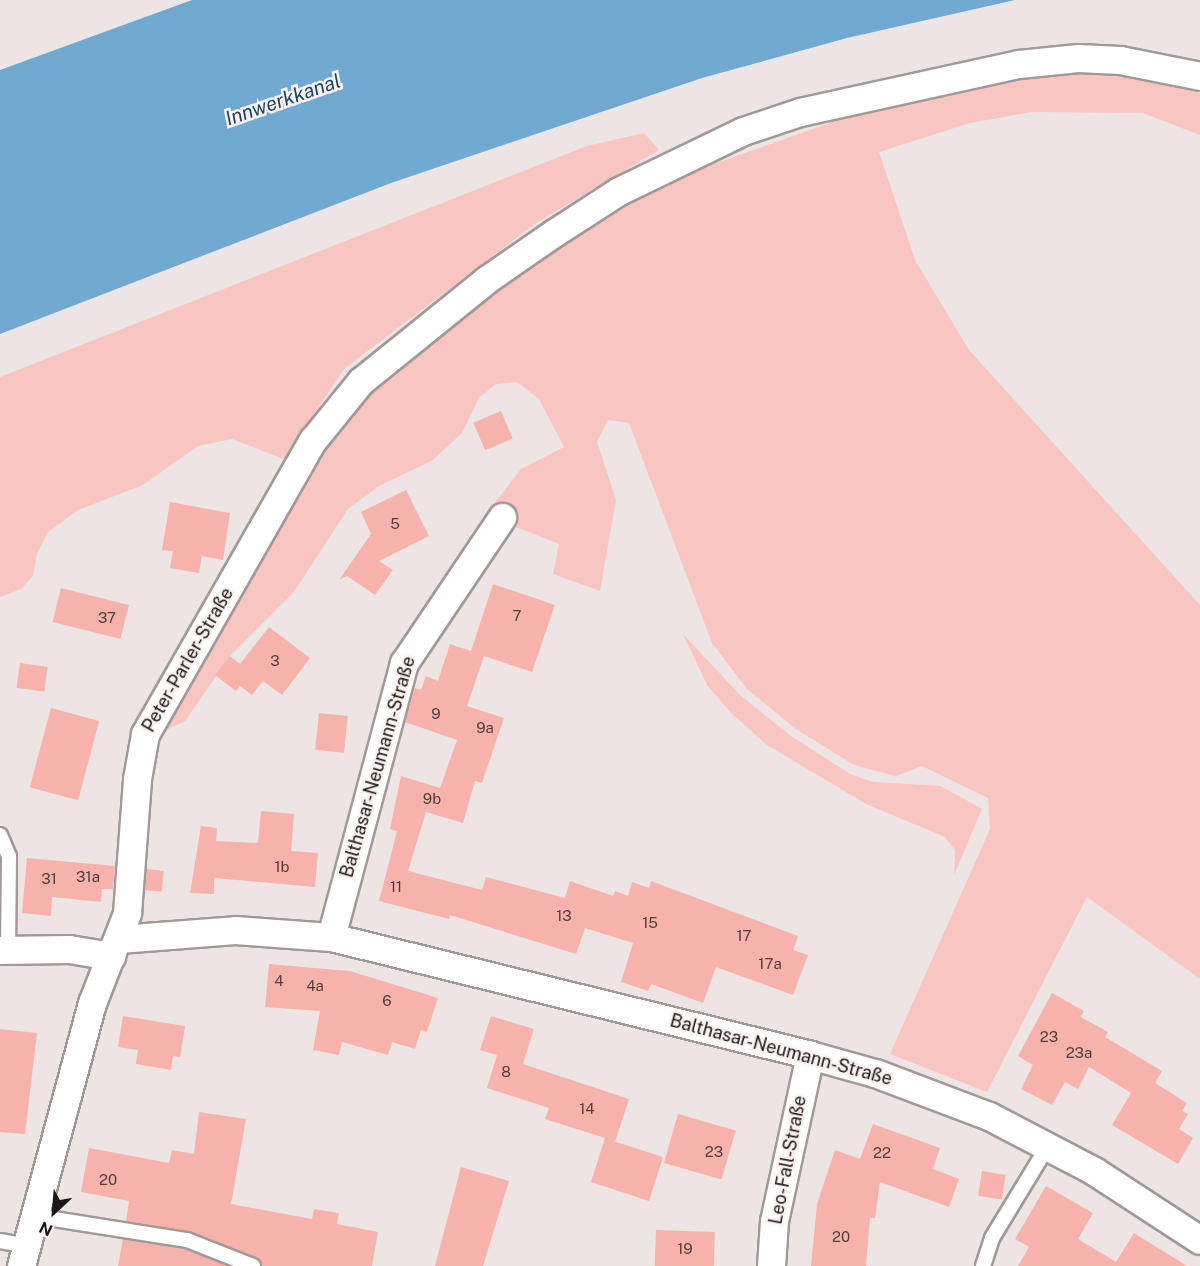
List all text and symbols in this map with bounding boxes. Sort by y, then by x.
water label: Innwerkkanal [222,69,344,131]
house number: 5 [390,515,400,533]
street label: Peter-Parler-Straße [138,584,238,736]
house number: 7 [512,607,522,625]
house number: 37 [98,609,116,627]
house number: 3 [270,652,280,670]
street label: Balthasar-Neumann-Straße [336,654,420,880]
house number: 9 [431,705,441,723]
house number: 9a [476,719,494,737]
house number: 9b [423,790,441,808]
house number: 1b [274,858,290,876]
house number: 31a [76,868,100,886]
house number: 31 [41,870,57,888]
house number: 11 [390,878,402,896]
house number: 13 [556,907,572,925]
house number: 15 [642,914,658,932]
house number: 17 [736,927,752,945]
house number: 17a [758,955,782,973]
house number: 4 [274,972,284,990]
house number: 4a [306,977,324,995]
house number: 6 [382,992,392,1010]
street label: Balthasar-Neumann-Straße [668,1010,894,1090]
house number: 23 [1040,1028,1058,1046]
house number: 23a [1066,1044,1092,1062]
house number: 8 [501,1063,511,1081]
street label: Leo-Fall-Straße [765,1094,811,1226]
house number: 14 [579,1100,595,1118]
house number: 23 [705,1143,723,1161]
house number: 22 [873,1144,891,1162]
house number: 20 [99,1171,117,1189]
north arrow [24,1182,84,1242]
text: N [36,1217,56,1240]
house number: 20 [832,1228,850,1246]
house number: 19 [677,1240,693,1258]

